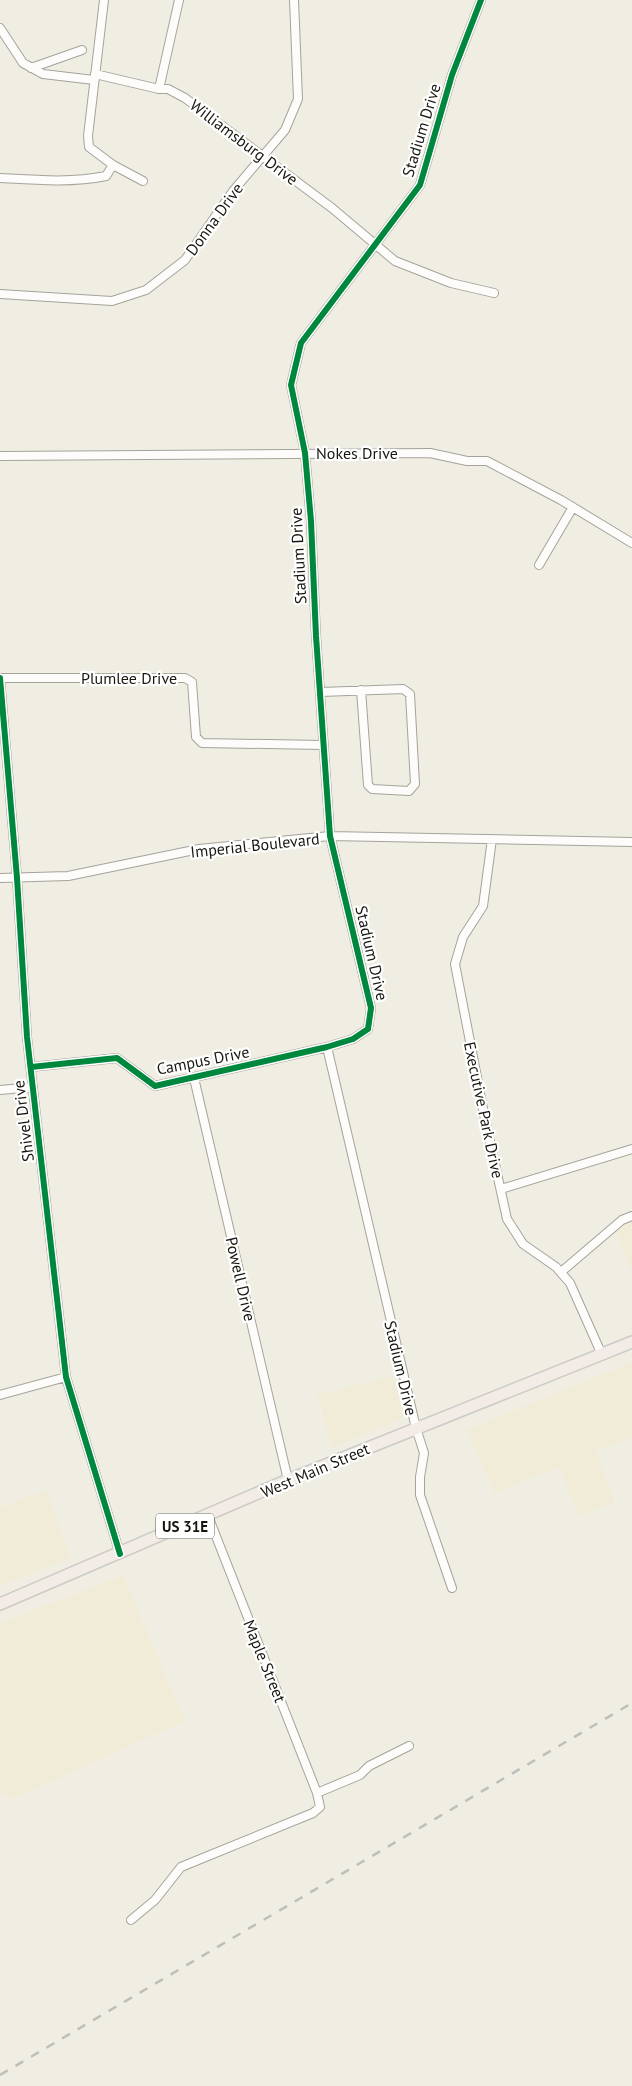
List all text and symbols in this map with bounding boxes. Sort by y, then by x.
street label: Stadium Drive [397,81,445,179]
street label: Williamsburg Drive [186,95,302,189]
street label: Donna Drive [181,179,247,259]
street label: Nokes Drive [316,443,398,463]
street label: Stadium Drive [285,507,311,605]
street label: Plumlee Drive [81,668,177,688]
street label: Imperial Boulevard [189,828,321,862]
street label: Stadium Drive [351,904,393,1002]
street label: Executive Park Drive [460,1040,508,1180]
street label: Campus Drive [155,1041,251,1079]
street label: Shivel Drive [8,1079,38,1163]
street label: Powell Drive [222,1235,260,1323]
street label: Stadium Drive [380,1319,422,1417]
street label: West Main Street [258,1438,373,1502]
road number: US 31E [156,1514,214,1538]
street label: Maple Street [239,1617,291,1706]

